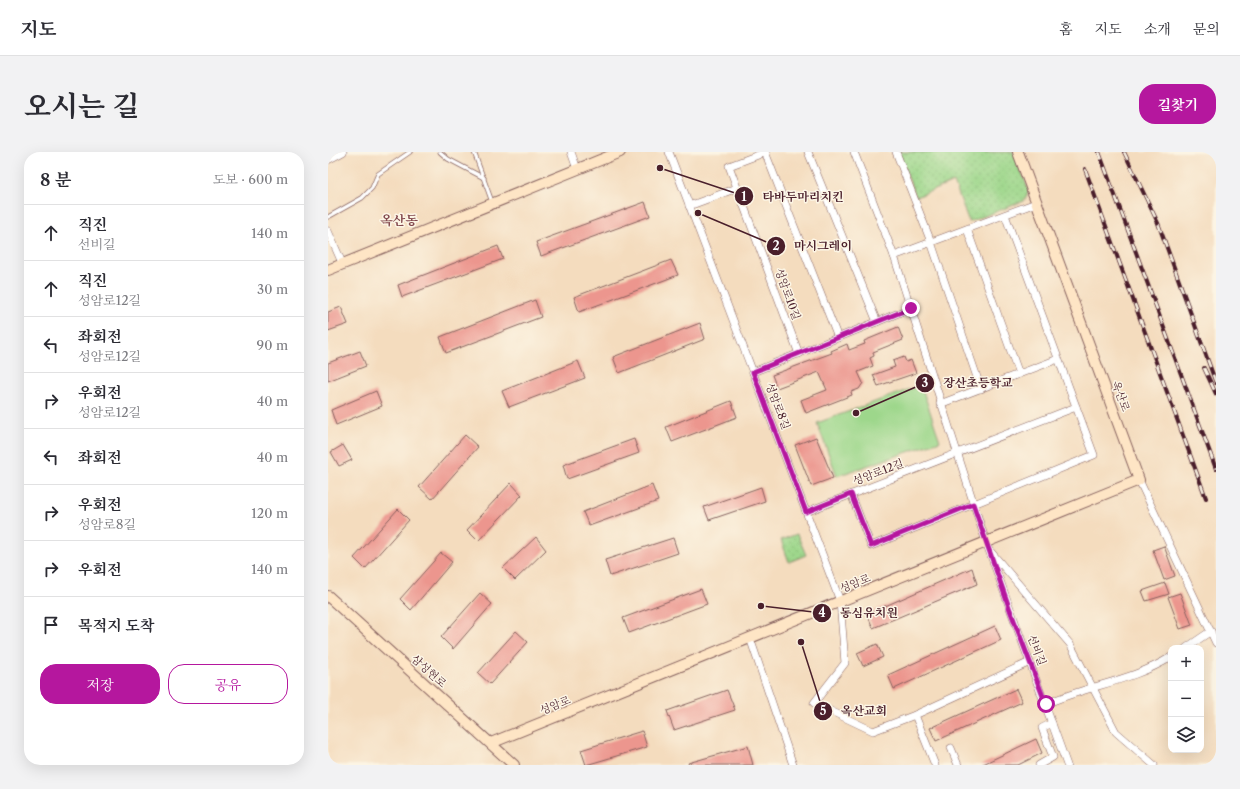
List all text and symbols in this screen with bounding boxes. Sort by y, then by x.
text: 지도 [20,18,57,41]
text: 홈 [1059,20,1073,38]
text: 지도 [1095,20,1122,38]
text: 소개 [1144,20,1171,38]
text: 문의 [1193,20,1220,38]
button: 길찾기 [1139,84,1216,124]
text: 오시는 길 [24,89,139,123]
text: 8 분 [40,170,71,190]
text: 도보 · 600 m [213,171,288,187]
callout: 타바두마리치킨 [734,184,851,208]
text: 1 [741,189,747,204]
text: 타바두마리치킨 [762,189,844,204]
district label: 옥산동 [380,212,418,228]
text: 직진 [78,215,107,234]
icon: ahead [40,222,62,244]
text: 140 m [251,225,288,241]
callout: 마시그레이 [766,234,860,258]
text: 선비길 [78,236,116,252]
text: 2 [772,238,780,253]
text: 마시그레이 [794,238,852,253]
street label: 성암로10길 [772,266,804,322]
text: 직진 [78,271,107,290]
icon: ahead [40,278,62,300]
text: 30 m [257,281,288,297]
text: 성암로12길 [78,292,141,308]
route end [902,299,920,317]
text: 좌회전 [78,327,121,346]
icon: left [40,334,62,356]
text: 90 m [257,337,288,353]
text: 성암로12길 [78,348,141,364]
callout: 장산초등학교 [915,371,1020,395]
text: 3 [922,375,929,390]
text: 장산초등학교 [943,375,1013,390]
street label: 옥산로 [1109,379,1133,414]
street label: 성암로8길 [763,381,793,431]
text: 우회전 [78,383,121,402]
icon: right [40,390,62,412]
text: 40 m [257,393,288,409]
text: 성암로12길 [78,404,141,420]
icon: left [40,446,62,468]
text: 좌회전 [78,448,121,467]
text: 40 m [257,449,288,465]
street label: 성암로12길 [851,456,905,488]
text: 우회전 [78,495,121,514]
icon: right [40,502,62,524]
text: 120 m [251,505,288,521]
text: 성암로8길 [78,516,136,532]
icon: right [40,558,62,580]
text: 우회전 [78,560,121,579]
text: 140 m [251,561,288,577]
street label: 성암로 [838,570,873,595]
callout: 동심유치원 [812,601,906,625]
text: 4 [818,605,826,620]
text: 동심유치원 [840,605,898,620]
icon: arrive [40,614,62,636]
text: 목적지 도착 [78,616,154,635]
street label: 선비길 [1025,633,1049,667]
map controls [1168,645,1204,753]
button: + [1168,645,1204,681]
street label: 삼성현로 [409,652,450,691]
button: 저장 [40,664,160,704]
button: 공유 [168,664,288,704]
button: − [1168,681,1204,717]
street label: 성암로 [538,692,573,717]
route start [1037,695,1055,713]
callout: 옥산교회 [813,699,895,723]
text: 5 [820,703,827,718]
text: 옥산교회 [841,703,887,718]
button: layers [1168,717,1204,753]

